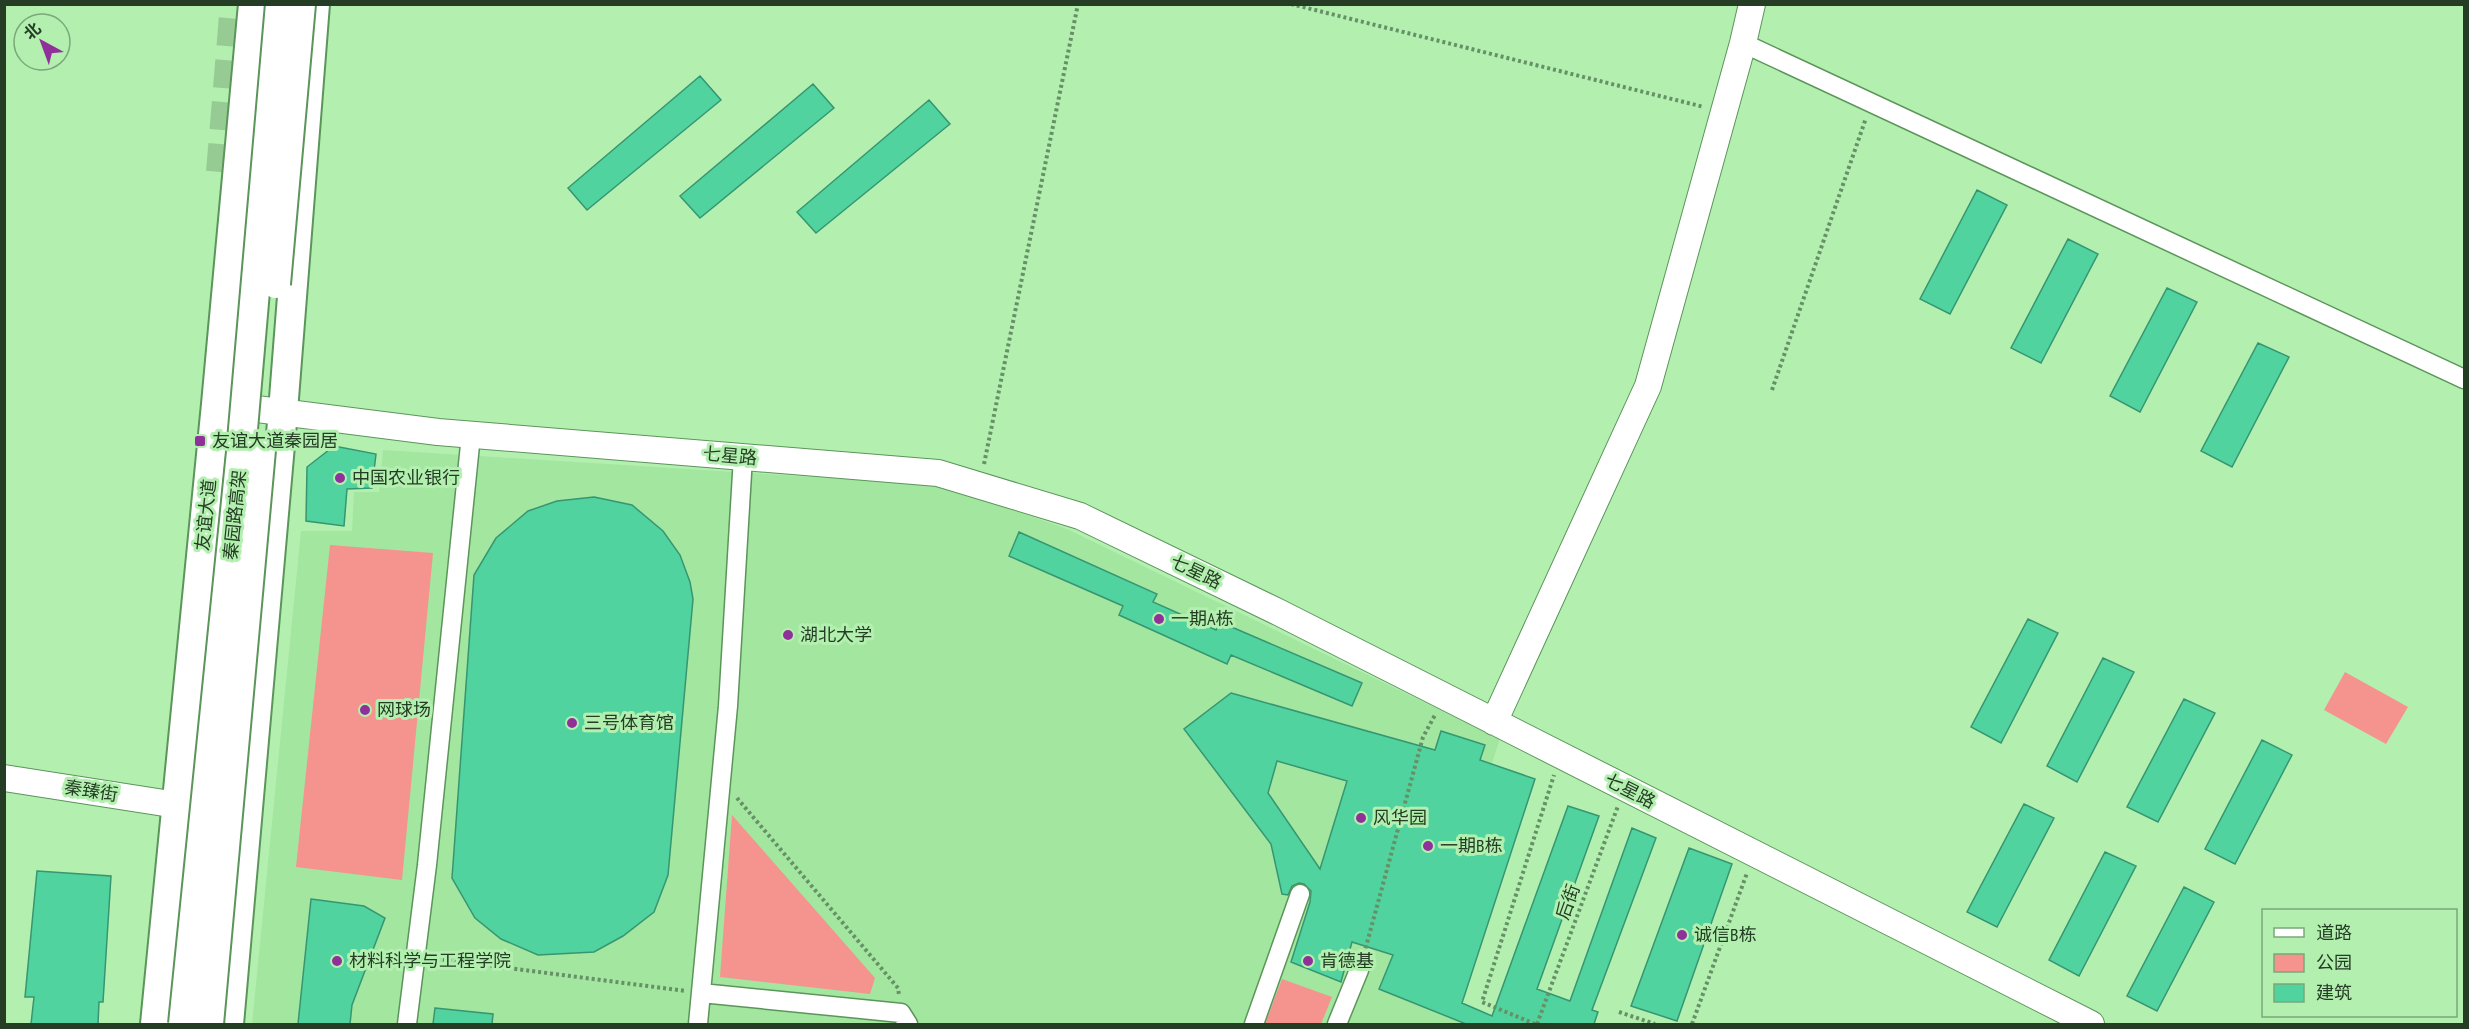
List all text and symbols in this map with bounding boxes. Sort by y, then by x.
north arrow [12,12,72,72]
text: 北 [20,18,45,43]
place label: 友谊大道秦园居 [212,429,338,452]
marker: 友谊大道秦园居 [193,434,207,448]
street label: 七星路 [702,442,758,469]
place label: 中国农业银行 [352,466,460,489]
street label: 秦园路高架 [218,469,251,561]
marker: 中国农业银行 [333,471,347,485]
street label: 友谊大道 [190,478,221,552]
street label: 七星路 [1167,549,1226,594]
place label: 一期A栋 [1171,607,1234,630]
marker: 一期A栋 [1152,612,1166,626]
place label: 湖北大学 [800,623,872,646]
marker: 湖北大学 [781,628,795,642]
place label: 网球场 [377,698,431,721]
marker: 网球场 [358,703,372,717]
place label: 三号体育馆 [584,711,674,734]
marker: 三号体育馆 [565,716,579,730]
street label: 七星路 [1601,768,1660,813]
street label: 秦臻街 [63,775,120,806]
place label: 风华园 [1373,806,1427,829]
marker: 风华园 [1354,811,1368,825]
place label: 一期B栋 [1440,834,1502,857]
marker: 一期B栋 [1421,839,1435,853]
street label: 后街 [1551,881,1584,923]
legend [2262,909,2457,1017]
text: 道路 [2316,921,2352,944]
place label: 诚信B栋 [1694,923,1756,946]
marker: 诚信B栋 [1675,928,1689,942]
place label: 材料科学与工程学院 [349,949,511,972]
place label: 肯德基 [1320,949,1374,972]
text: 公园 [2316,951,2352,974]
marker: 材料科学与工程学院 [330,954,344,968]
marker: 肯德基 [1301,954,1315,968]
text: 建筑 [2316,981,2352,1004]

